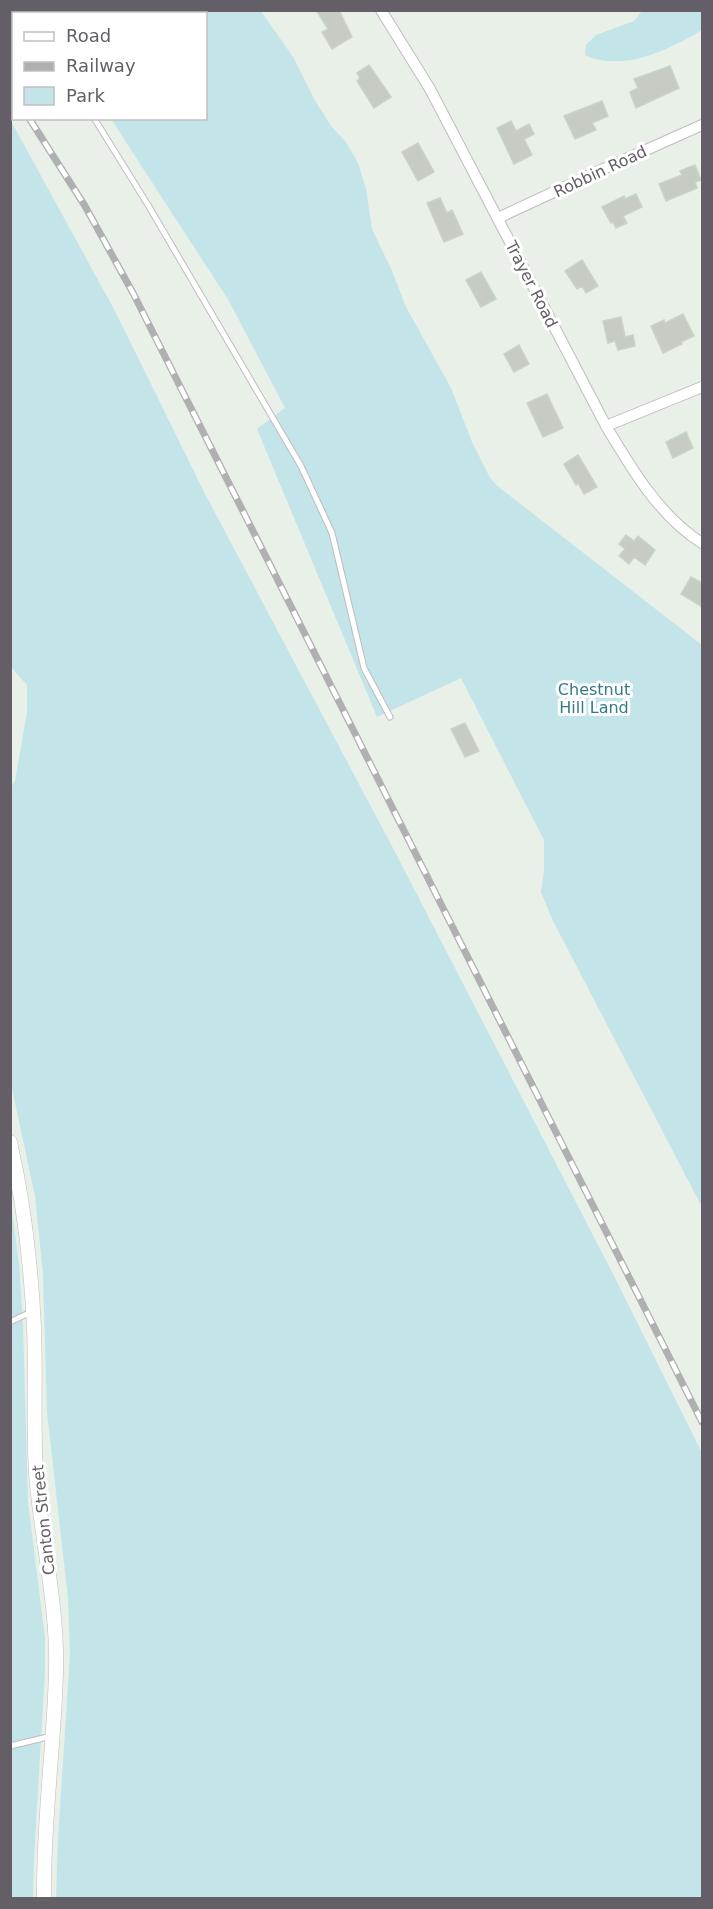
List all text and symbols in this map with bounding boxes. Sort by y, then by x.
legend [12,12,207,120]
text: Road [66,25,111,46]
text: Railway [66,55,136,76]
text: Park [66,85,105,106]
street label: Robbin Road [551,142,650,201]
street label: Trayer Road [501,237,562,331]
park label: Chestnut Hill Land [558,680,630,717]
street label: Canton Street [28,1464,59,1576]

